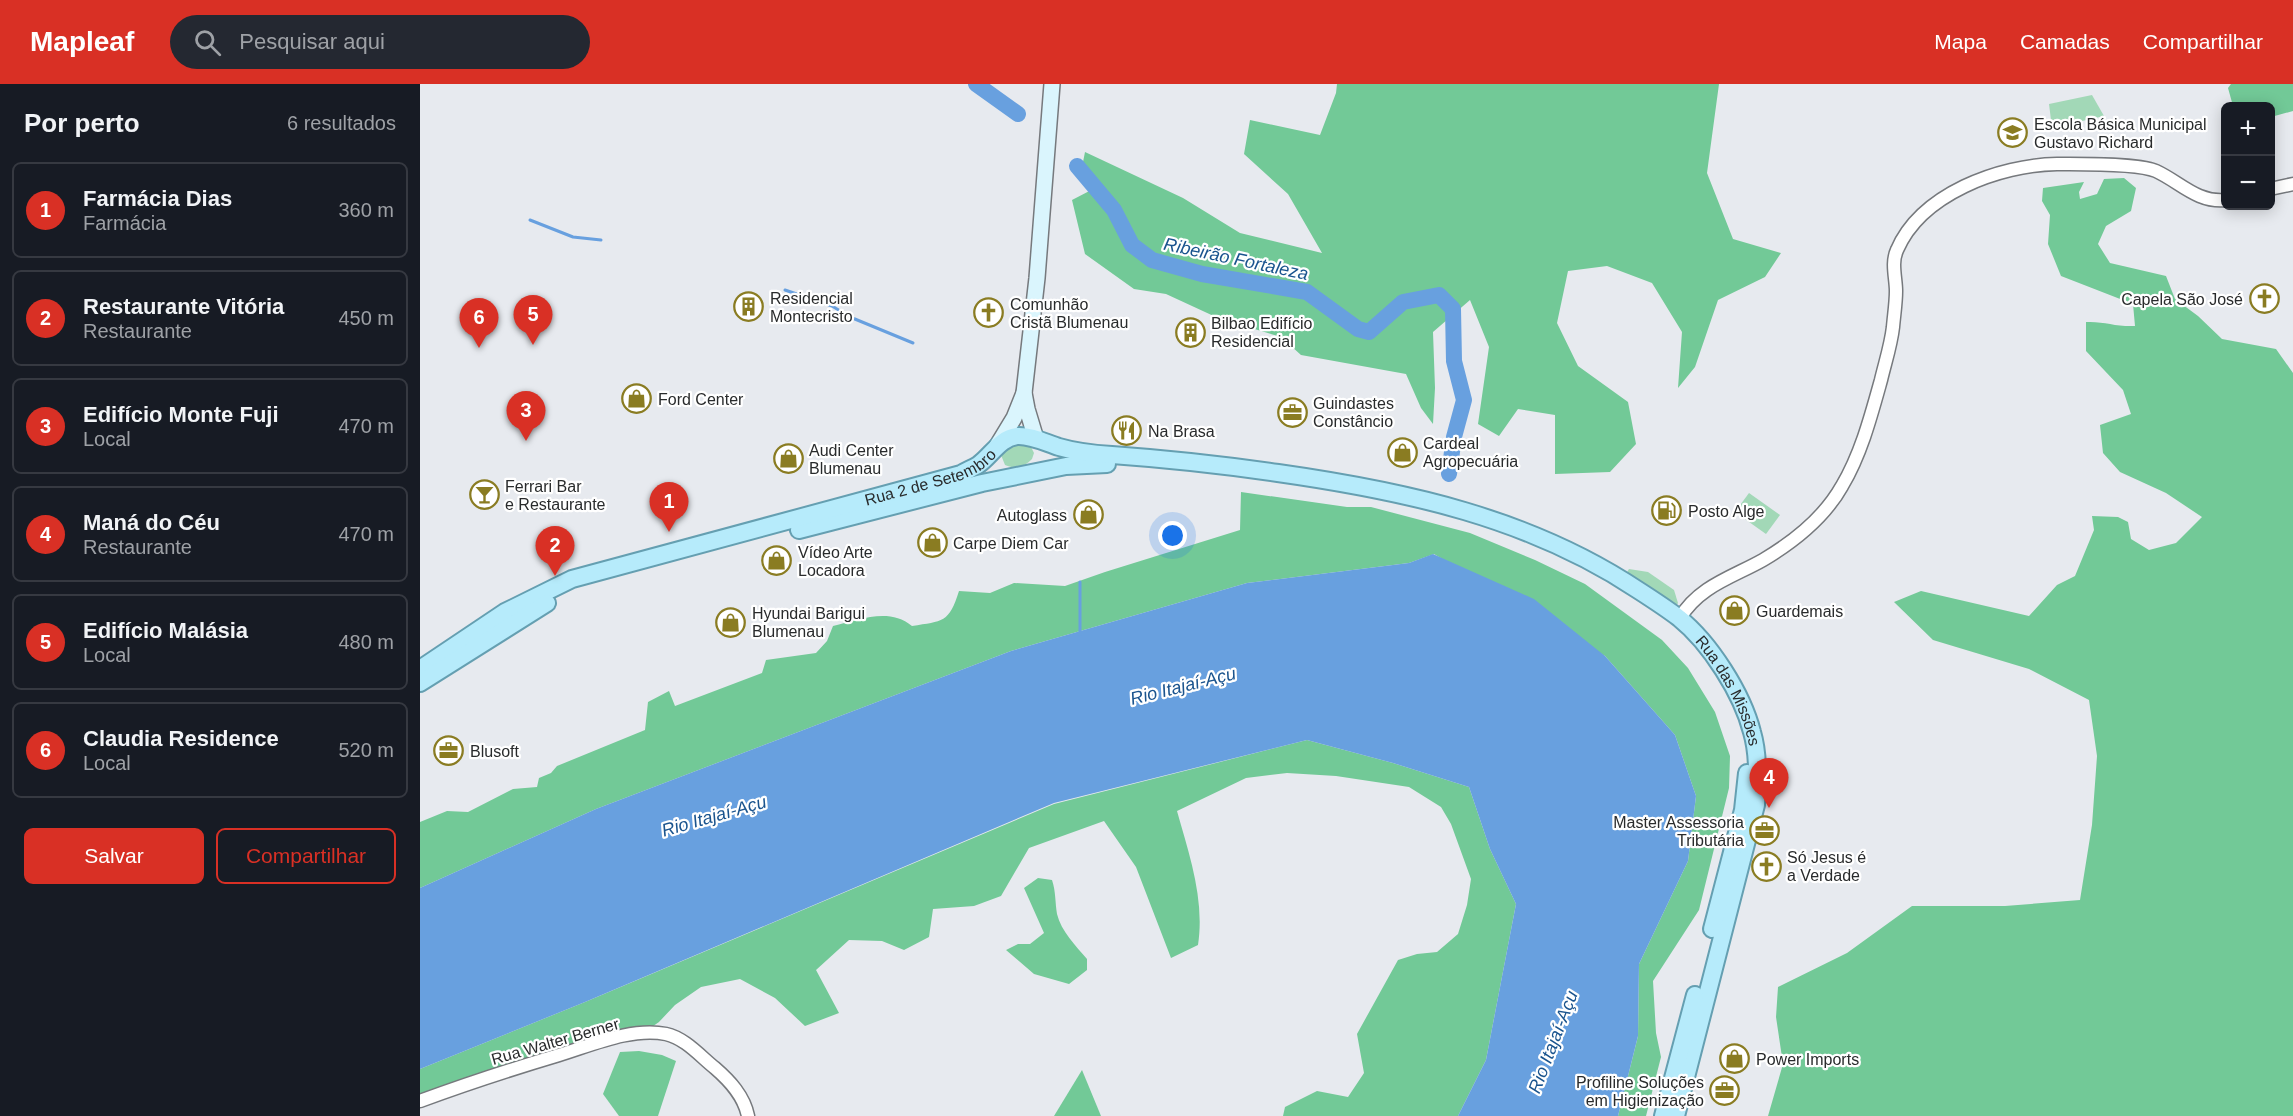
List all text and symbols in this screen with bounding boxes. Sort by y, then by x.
search box [170,15,590,69]
text: Mapleaf [30,26,134,57]
icon: search [191,26,224,59]
text: Pesquisar aqui [239,29,385,54]
text: Mapa [1934,30,1987,53]
text: Camadas [2020,30,2110,53]
text: Compartilhar [2143,30,2263,53]
map controls [2221,102,2275,210]
button: + [2221,102,2275,156]
text: Por perto [24,108,140,138]
text: 6 resultados [287,112,396,134]
place label: Escola Básica Municipal Gustavo Richard [2034,116,2207,151]
school or university icon: Escola Básica Municipal Gustavo Richard [1997,117,2029,149]
button: − [2221,156,2275,210]
text: Farmácia Dias [83,186,232,211]
text: 1 [40,199,51,221]
text: 360 m [338,199,394,221]
text: Farmácia [83,212,166,234]
water label: Ribeirão Fortaleza [1162,234,1310,284]
church icon: Capela São José [2248,283,2280,315]
place label: Residencial Montecristo [770,290,853,325]
building icon: Residencial Montecristo [733,291,765,323]
place label: Capela São José [2121,291,2243,308]
text: Restaurante Vitória [83,294,284,319]
pin: 5 [514,296,552,345]
place label: Comunhão Cristã Blumenau [1010,296,1128,331]
church icon: Comunhão Cristã Blumenau [973,297,1005,329]
pin: 6 [460,298,498,348]
text: 2 [40,307,51,329]
text: 450 m [338,307,394,329]
place label: Bilbao Edifício Residencial [1211,315,1312,350]
building icon: Bilbao Edifício Residencial [1174,316,1206,348]
text: Restaurante [83,320,192,342]
shop icon: Ford Center [621,383,653,415]
place label: Ford Center [658,391,744,408]
pin: 3 [506,392,546,441]
place label: Guindastes Constâncio [1313,395,1394,430]
office icon: Guindastes Constâncio [1276,396,1308,428]
text: Edifício Monte Fuji [83,402,279,427]
text: 3 [40,415,51,437]
text: 470 m [338,415,394,437]
restaurant icon: Na Brasa [1111,415,1143,447]
place label: Na Brasa [1148,423,1215,440]
text: Local [83,428,131,450]
place label: Cardeal Agropecuária [1423,435,1518,470]
shop icon: Cardeal Agropecuária [1386,436,1418,468]
place label: Audi Center Blumenau [809,442,894,477]
shop icon: Audi Center Blumenau [772,443,804,475]
street label: Rua 2 de Setembro [863,446,999,509]
place label: Ferrari Bar e Restaurante [505,478,606,513]
bar icon: Ferrari Bar e Restaurante [468,479,500,511]
pin: 1 [650,482,688,532]
fuel station icon: Posto Alge [1651,495,1683,527]
shop icon: Autoglass [1072,499,1104,531]
place label: Posto Alge [1688,503,1765,520]
place label: Autoglass [997,507,1067,524]
text: Maná do Céu [83,510,220,535]
your location [1158,521,1187,550]
text: 4 [40,523,51,545]
text: 470 m [338,523,394,545]
pin: 2 [536,526,574,576]
shop icon: Carpe Diem Car [916,527,948,559]
place label: Carpe Diem Car [953,535,1069,552]
text: Restaurante [83,536,192,558]
place label: Vídeo Arte Locadora [798,544,873,579]
shop icon: Vídeo Arte Locadora [761,545,793,577]
shop icon: Guardemais [1719,595,1751,627]
place label: Guardemais [1756,603,1843,620]
place label: Hyundai Barigui Blumenau [752,605,865,640]
shop icon: Hyundai Barigui Blumenau [715,606,747,638]
text: Edifício Malásia [83,618,248,643]
text: 5 [40,631,51,653]
text: 480 m [338,631,394,653]
street label: Rua das Missões [1692,632,1763,747]
text: Local [83,644,131,666]
water label: Rio Itajaí-Açu [1128,663,1238,709]
text: Claudia Residence [83,726,279,751]
office icon: Blusoft [433,735,465,767]
text: 6 [40,739,51,761]
text: 520 m [338,739,394,761]
place label: Blusoft [470,743,519,760]
text: Local [83,752,131,774]
pin: 4 [1750,758,1788,808]
water label: Rio Itajaí-Açu [659,791,769,841]
place label: Master Assessoria Tributária [1613,814,1744,849]
office icon: Master Assessoria Tributária [1749,815,1781,847]
button: Salvar [24,828,204,884]
button: Compartilhar [216,828,396,884]
place label: Só Jesus é a Verdade [1787,849,1866,884]
church icon: Só Jesus é a Verdade [1750,850,1782,882]
water label: Rio Itajaí-Açu [1524,988,1582,1096]
street label: Rua Walter Berner [489,1015,622,1068]
shop icon: Power Imports [1719,1043,1751,1075]
place label: Power Imports [1756,1051,1859,1068]
place label: Profiline Soluções em Higienização [1576,1074,1704,1109]
office icon: Profiline Soluções em Higienização [1709,1075,1741,1107]

